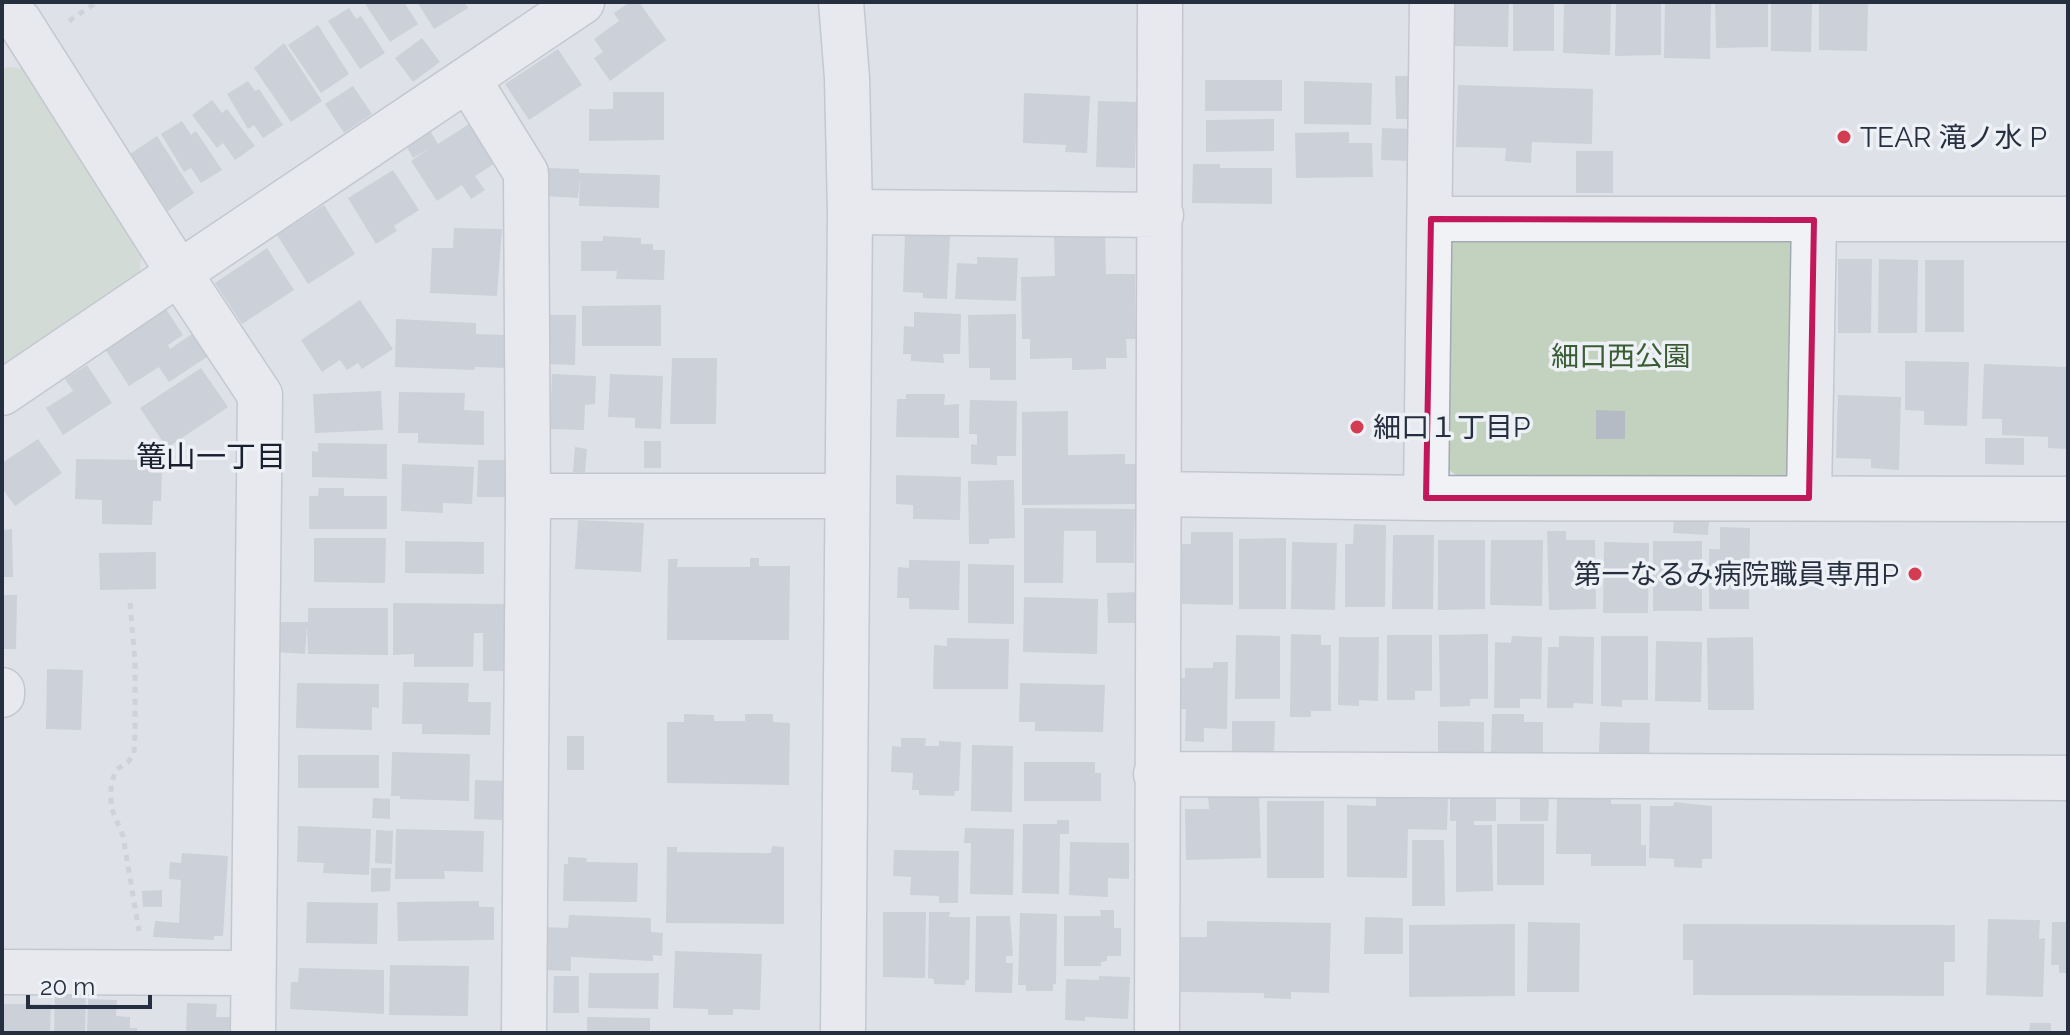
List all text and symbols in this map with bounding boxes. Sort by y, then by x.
place label: TEAR 滝ノ水 P [1860,121,2047,154]
marker: TEAR 滝ノ水 P [1835,128,1853,146]
park label: 細口西公園 [1551,340,1691,373]
place label: 細口１丁目P [1373,411,1530,444]
marker: 細口１丁目P [1348,418,1366,436]
district label: 篭山一丁目 [136,439,286,474]
place label: 第一なるみ病院職員専用P [1574,558,1899,591]
marker: 第一なるみ病院職員専用P [1906,565,1924,583]
scale bar [28,959,150,1009]
text: 20 m [40,972,95,1001]

